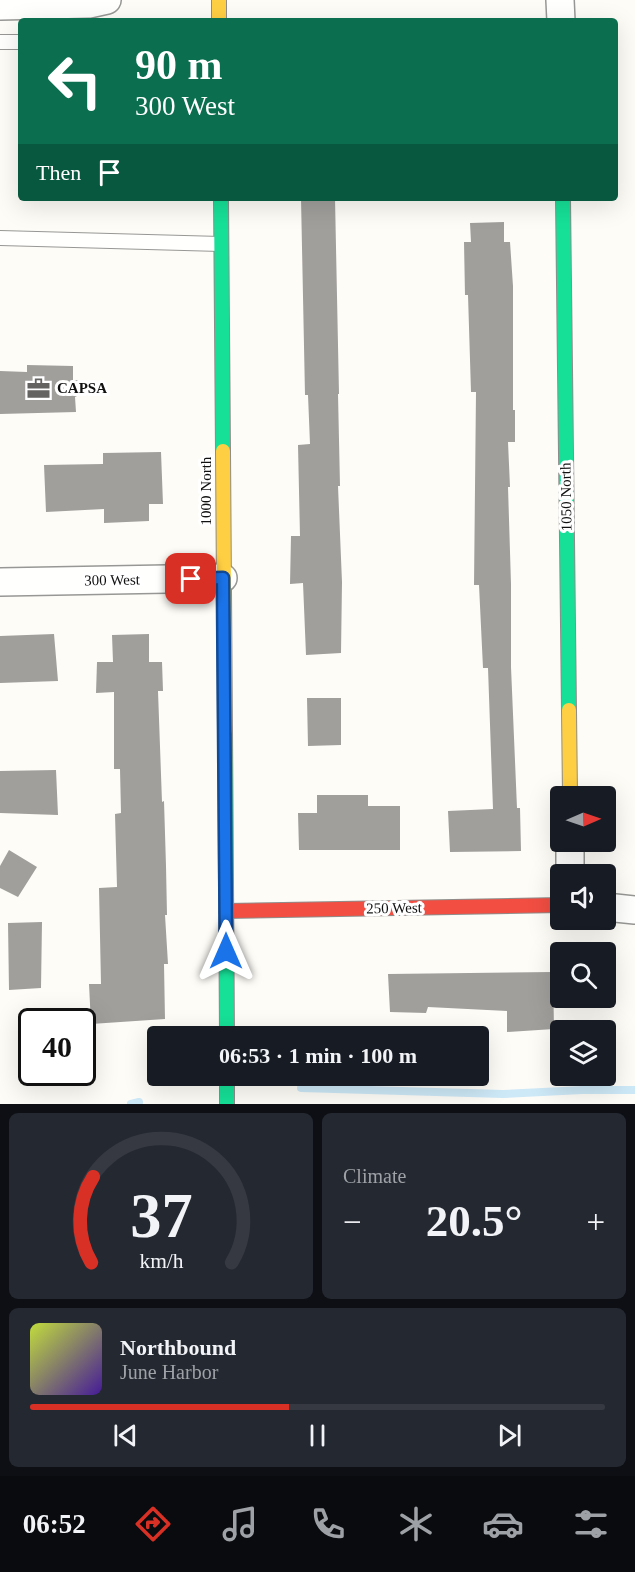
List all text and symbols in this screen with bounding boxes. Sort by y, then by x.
icon: left [36,42,114,120]
text: 90 m [135,42,223,88]
text: 300 West [135,91,235,121]
icon: arrive [93,156,126,189]
text: Then [36,160,81,185]
office icon: CAPSA [26,375,52,401]
place label: CAPSA [57,380,107,396]
street label: 1000 North [198,456,214,525]
street label: 1050 North [557,462,575,532]
pin [165,553,216,604]
icon: arrive [174,562,207,595]
street label: 300 West [84,572,141,588]
north arrow [550,786,616,852]
map controls [550,786,616,1086]
button: sound [550,864,616,930]
street label: 250 West [366,900,423,916]
position arrow [194,919,258,983]
button: search [550,942,616,1008]
speed limit sign: 40 [18,1008,96,1086]
button: layers [550,1020,616,1086]
text: 06:53 · 1 min · 100 m [219,1043,417,1068]
text: Climate [343,1165,406,1187]
text: 37 [130,1181,192,1250]
text: 20.5° [426,1196,522,1246]
text: − [343,1204,362,1240]
text: + [586,1204,605,1240]
text: km/h [139,1249,183,1273]
text: Northbound [120,1335,236,1360]
text: June Harbor [120,1361,218,1383]
icon: previous [109,1419,142,1452]
icon: pause [301,1419,334,1452]
icon: next [493,1419,526,1452]
icon: directions [132,1503,174,1545]
icon: music [219,1503,261,1545]
icon: phone [307,1503,349,1545]
icon: climate [395,1503,437,1545]
icon: car [482,1503,524,1545]
icon: filters [570,1503,612,1545]
text: 06:52 [23,1509,86,1539]

